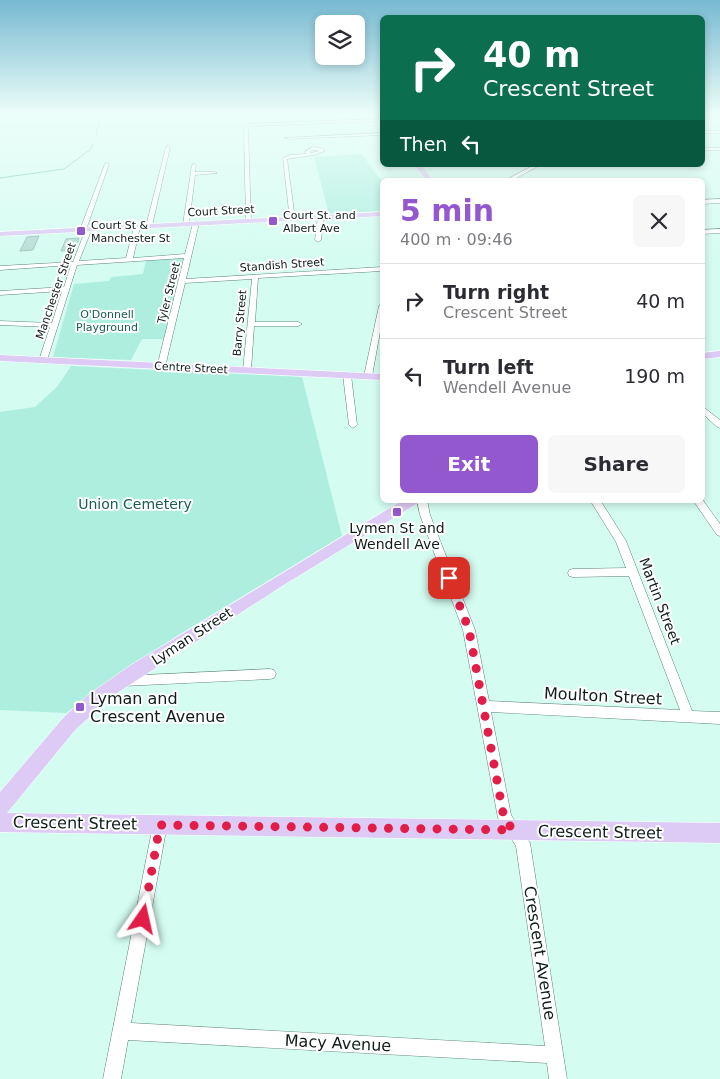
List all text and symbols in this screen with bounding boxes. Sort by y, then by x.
map controls [315,15,365,65]
button: layers [315,15,365,65]
icon: right [400,35,465,100]
text: 40 m [483,35,580,75]
text: Crescent Street [483,76,654,101]
icon: left [457,130,485,158]
text: Then [400,133,447,155]
text: 5 min [400,193,494,228]
button: close [633,195,685,247]
street label: Court Street [187,203,256,219]
place label: Court St. and Albert Ave [283,209,356,235]
marker: Court St. and Albert Ave [267,215,279,227]
place label: Court St & Manchester St [91,219,171,245]
marker: Court St & Manchester St [75,225,87,237]
text: 400 m · 09:46 [400,230,513,249]
street label: Manchester Street [33,240,79,341]
street label: Standish Street [239,256,325,274]
street label: Tyler Street [155,260,183,326]
text: Turn right [443,281,549,303]
icon: right [400,287,428,315]
street label: Barry Street [231,289,249,357]
text: 40 m [636,290,685,312]
text: Crescent Street [443,303,567,322]
park label: O'Donnell Playground [76,308,138,334]
text: Turn left [443,356,534,378]
street label: Centre Street [154,360,229,376]
icon: left [400,362,428,390]
text: 190 m [624,365,685,387]
text: Wendell Avenue [443,378,571,397]
button: Exit [400,435,538,493]
button: Share [548,435,685,493]
park label: Union Cemetery [78,496,192,512]
marker: Lymen St and Wendell Ave [391,506,403,518]
place label: Lymen St and Wendell Ave [349,520,445,552]
street label: Martin Street [636,555,684,647]
pin [428,557,470,599]
icon: arrive [435,564,463,592]
street label: Lyman Street [149,604,236,668]
street label: Moulton Street [544,683,662,709]
place label: Lyman and Crescent Avenue [90,689,225,726]
marker: Lyman and Crescent Avenue [74,701,86,713]
street label: Crescent Street [13,812,137,834]
street label: Crescent Street [538,821,662,843]
street label: Crescent Avenue [520,885,560,1021]
position arrow [116,892,168,944]
street label: Macy Avenue [284,1031,392,1055]

